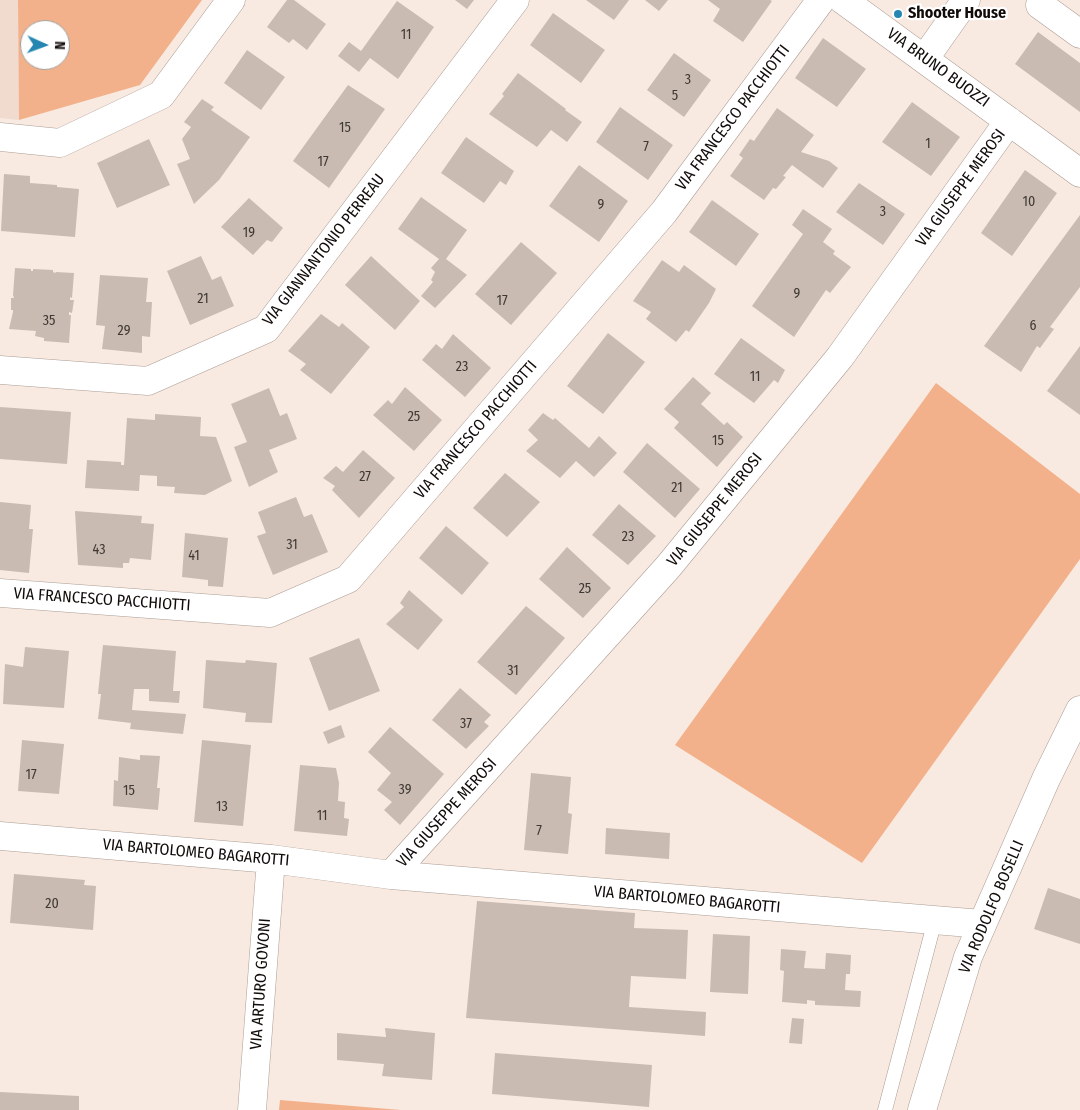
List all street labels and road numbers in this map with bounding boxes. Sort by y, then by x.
street label: VIA BRUNO BUOZZI [883,24,993,112]
street label: VIA FRANCESCO PACCHIOTTI [672,41,794,195]
street label: VIA GIUSEPPE MEROSI [912,126,1010,250]
street label: VIA GIANNANTONIO PERREAU [259,170,389,330]
street label: VIA FRANCESCO PACCHIOTTI [411,357,541,503]
street label: VIA GIUSEPPE MEROSI [663,449,767,571]
street label: VIA FRANCESCO PACCHIOTTI [13,584,191,616]
street label: VIA GIUSEPPE MEROSI [393,754,501,872]
street label: VIA BARTOLOMEO BAGAROTTI [102,835,290,871]
street label: VIA RODOLFO BOSELLI [955,838,1029,976]
street label: VIA BARTOLOMEO BAGAROTTI [593,882,781,918]
street label: VIA ARTURO GOVONI [247,918,275,1050]

